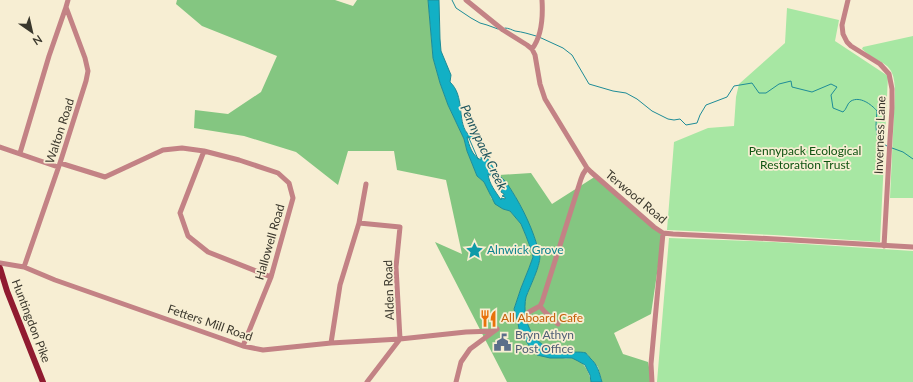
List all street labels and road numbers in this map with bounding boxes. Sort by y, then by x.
street label: Walton Road [42,96,77,166]
street label: Inverness Lane [871,96,888,174]
street label: Terwood Road [603,167,670,227]
street label: Hallowell Road [252,202,288,282]
street label: Alden Road [380,260,397,320]
street label: Huntingdon Pike [9,277,54,365]
street label: Fetters Mill Road [166,301,255,344]

